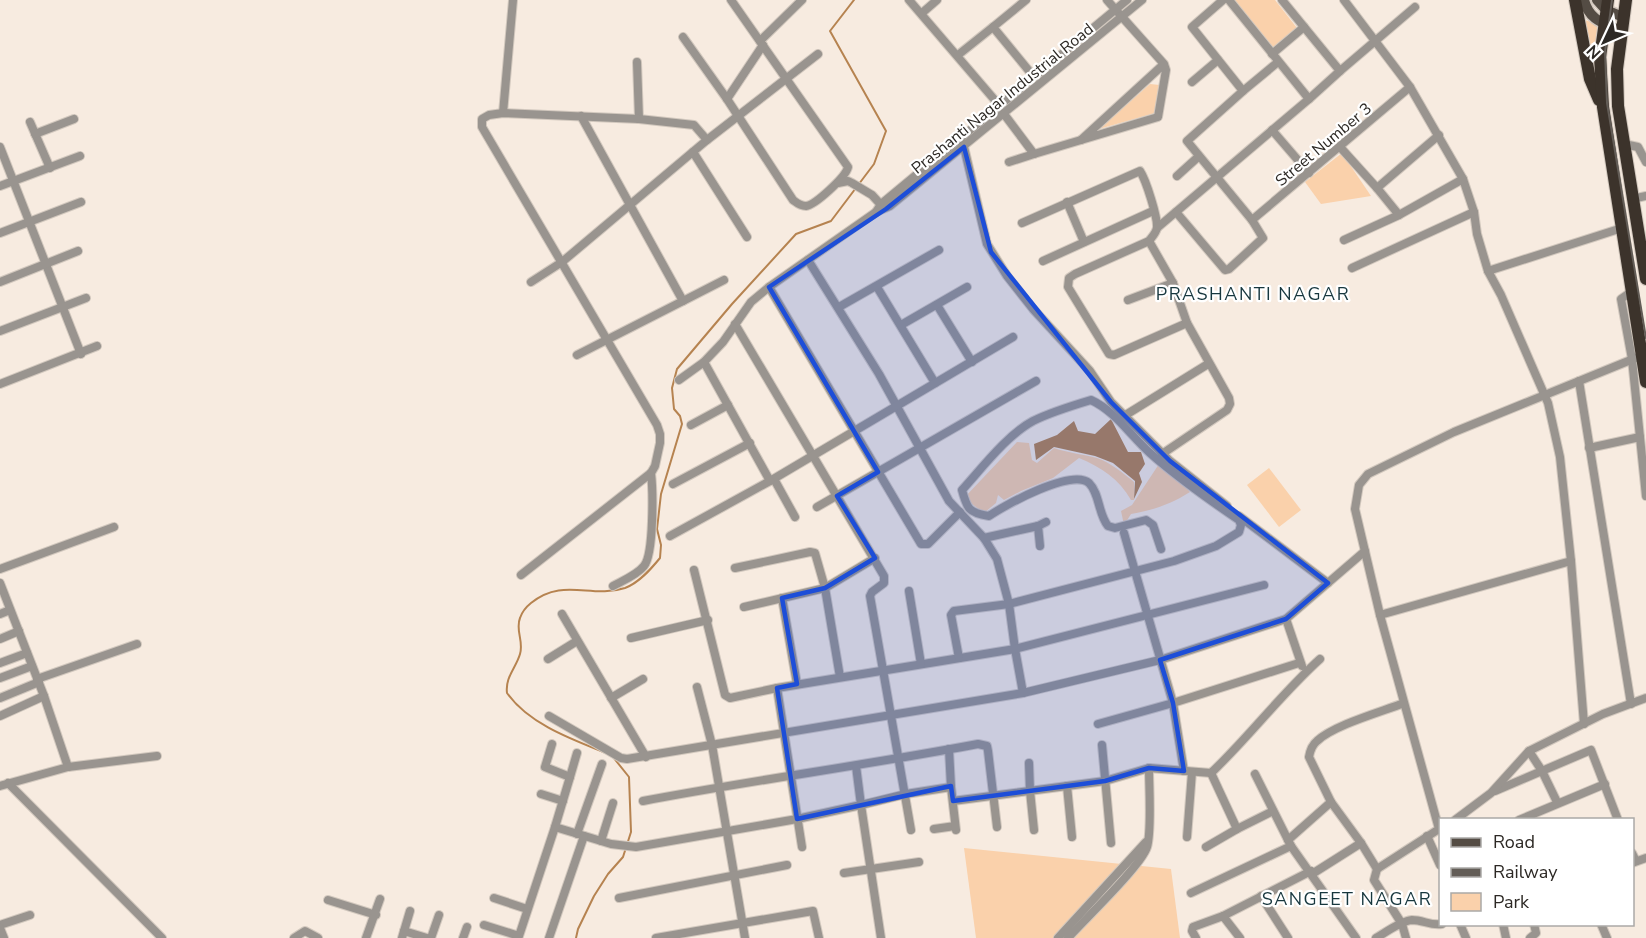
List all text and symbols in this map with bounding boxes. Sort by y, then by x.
north arrow [1574,12,1634,72]
street label: Prashanti Nagar Industrial Road [907,18,1098,179]
text: N [1582,40,1606,64]
street label: Street Number 3 [1271,98,1377,192]
district label: PRASHANTI NAGAR [1156,282,1350,306]
legend [1439,818,1634,926]
text: Road [1493,830,1535,854]
text: Railway [1493,860,1558,884]
district label: SANGEET NAGAR [1262,887,1432,911]
text: Park [1493,890,1530,914]

